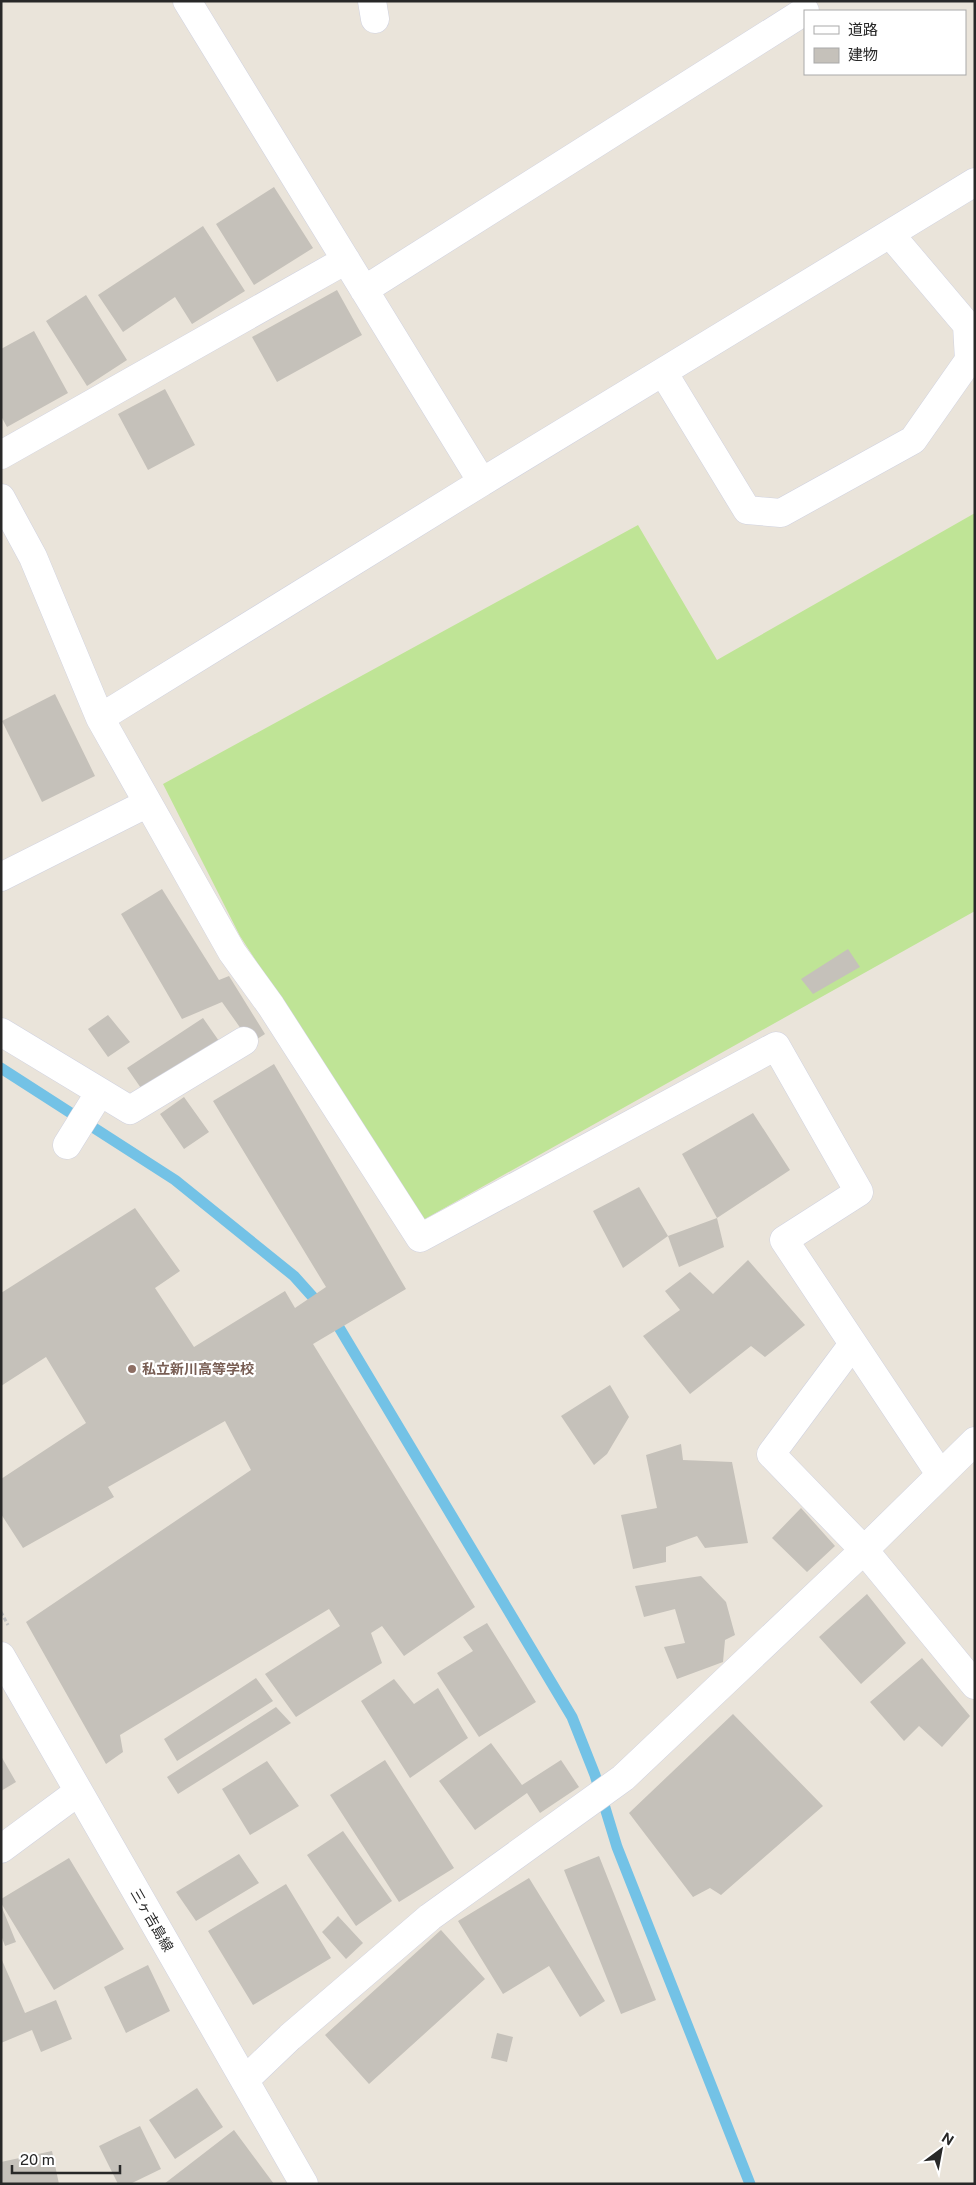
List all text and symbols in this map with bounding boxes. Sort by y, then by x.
legend [804,10,966,75]
text: 道路 [848,21,878,38]
text: 建物 [848,46,878,63]
place label: 私立新川高等学校 [142,1361,254,1377]
marker: 私立新川高等学校 [126,1363,138,1375]
street label: 三ヶ吉島線 [128,1886,176,1954]
north arrow [916,2125,966,2175]
text: N [939,2129,957,2149]
scale bar [12,2142,120,2174]
text: 20 m [20,2151,55,2168]

